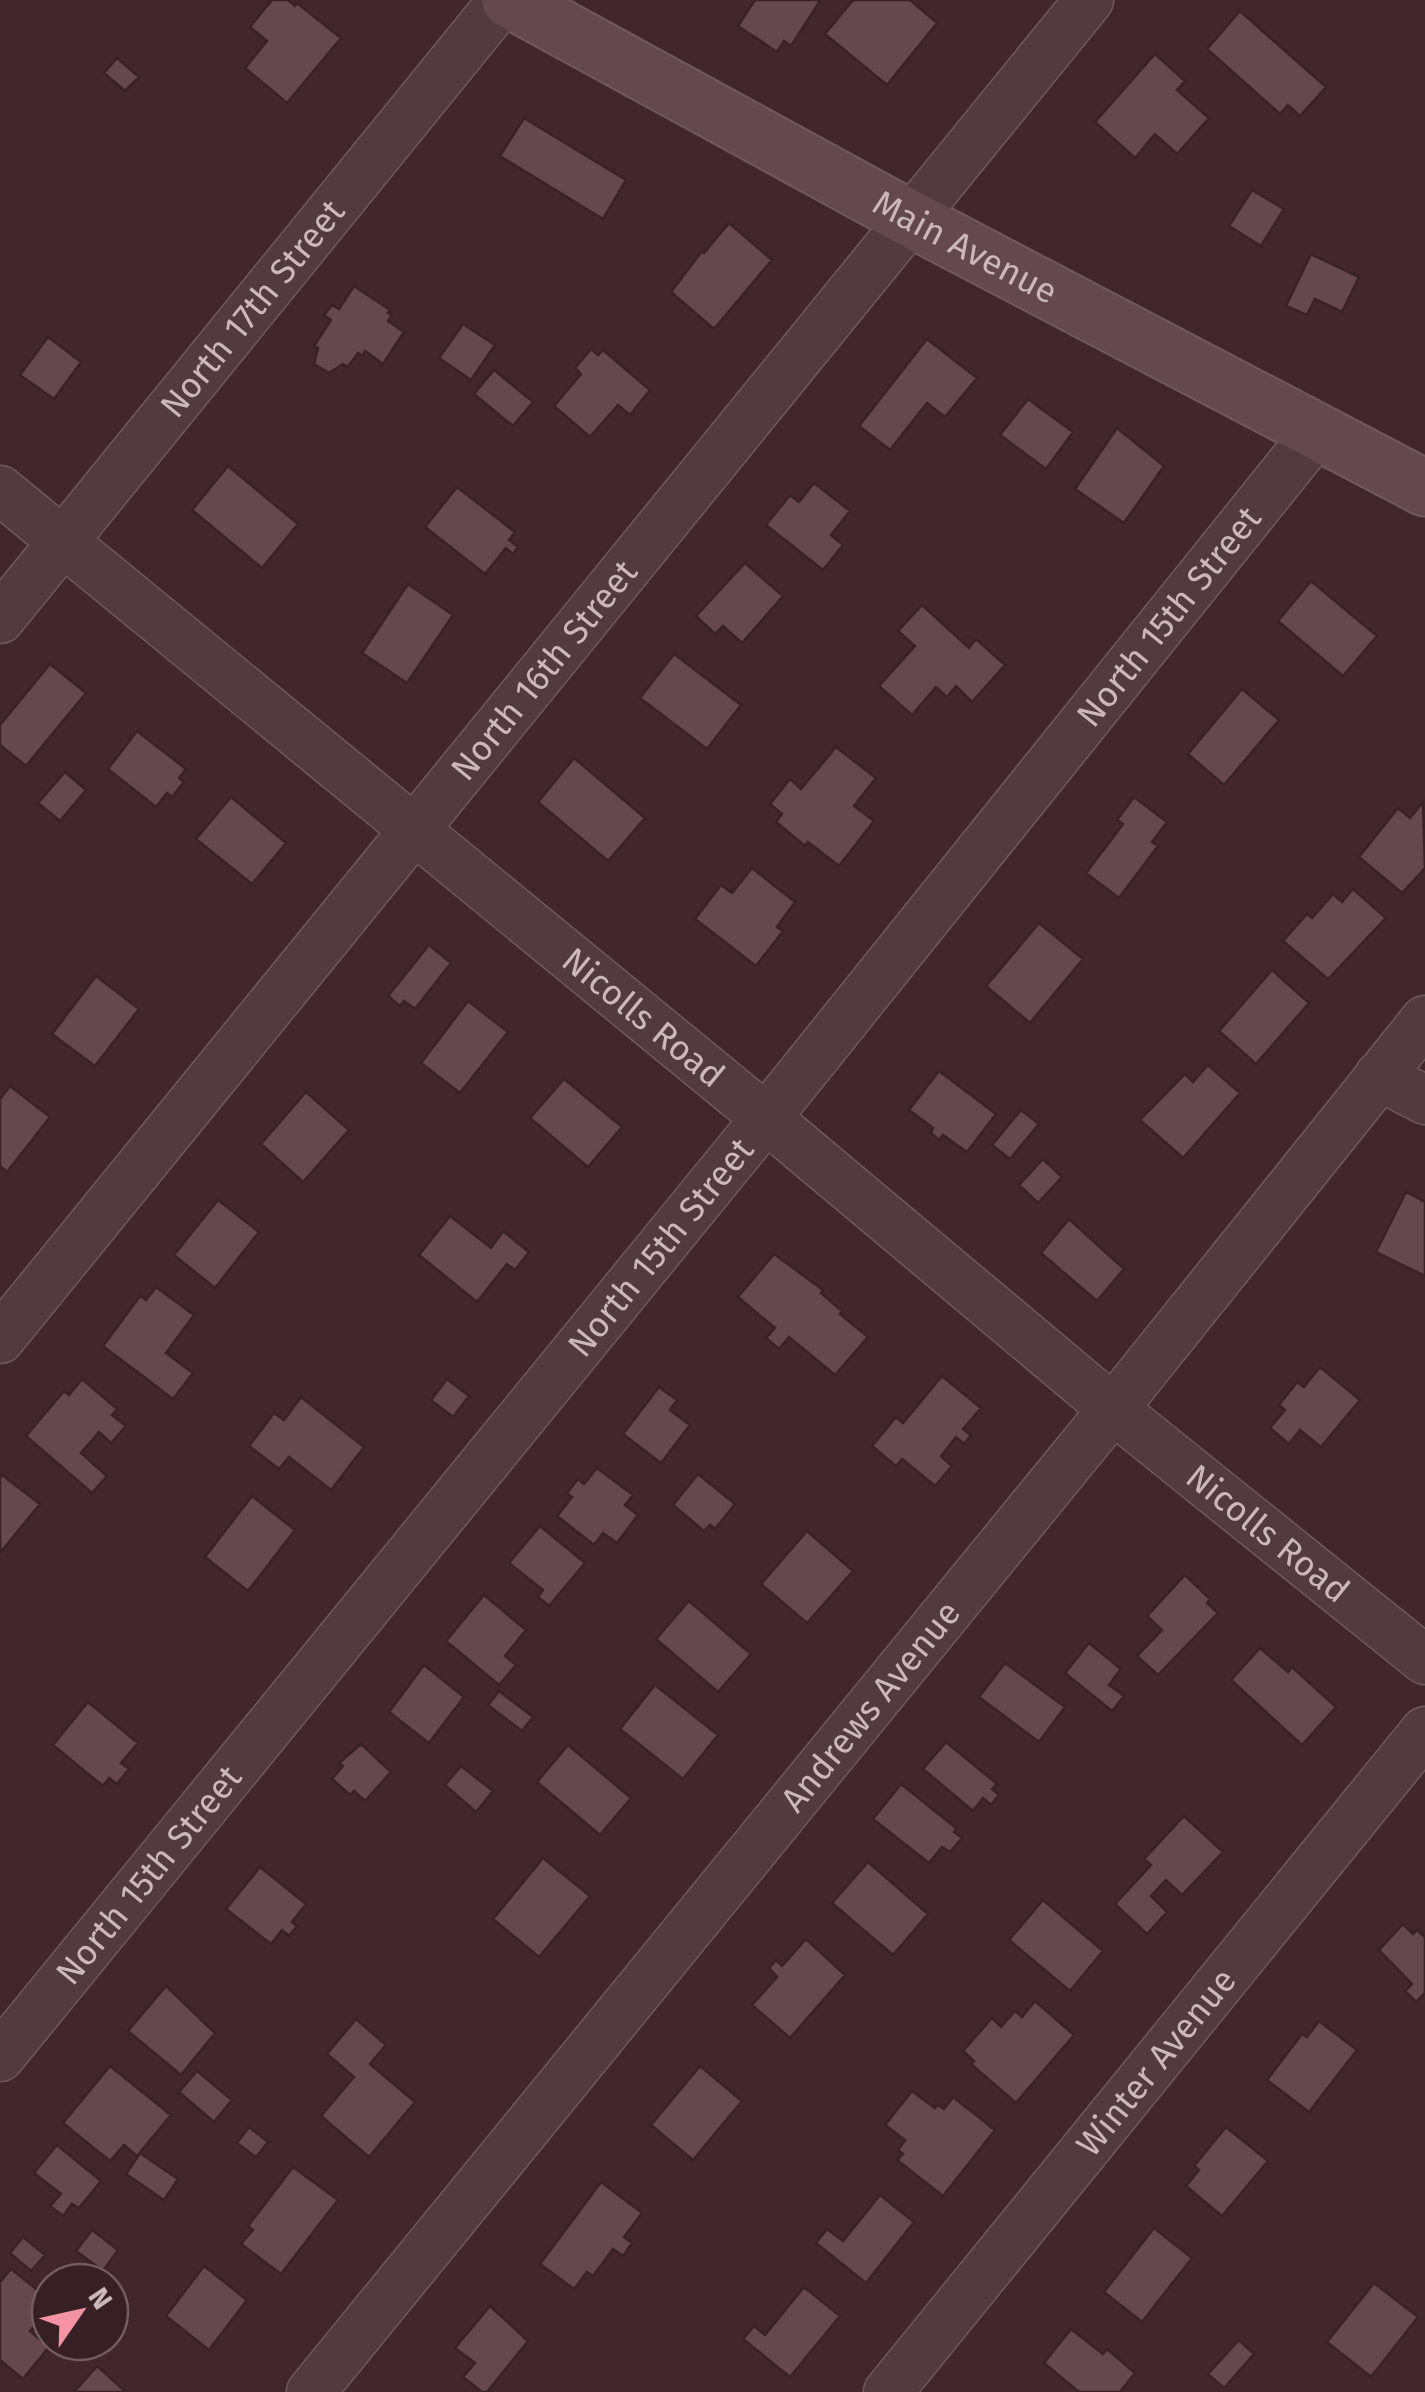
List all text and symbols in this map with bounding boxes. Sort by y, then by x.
street label: Main Avenue [866,181,1064,313]
street label: North 17th Street [151,191,353,426]
street label: North 15th Street [1068,498,1270,735]
street label: North 16th Street [442,551,646,789]
street label: Nicolls Road [554,939,733,1096]
street label: North 15th Street [559,1129,762,1365]
street label: Nicolls Road [1178,1455,1358,1612]
street label: Andrews Avenue [772,1592,969,1820]
street label: North 15th Street [47,1757,250,1993]
street label: Winter Avenue [1067,1960,1245,2164]
north arrow [30,2262,130,2362]
text: N [81,2281,119,2315]

